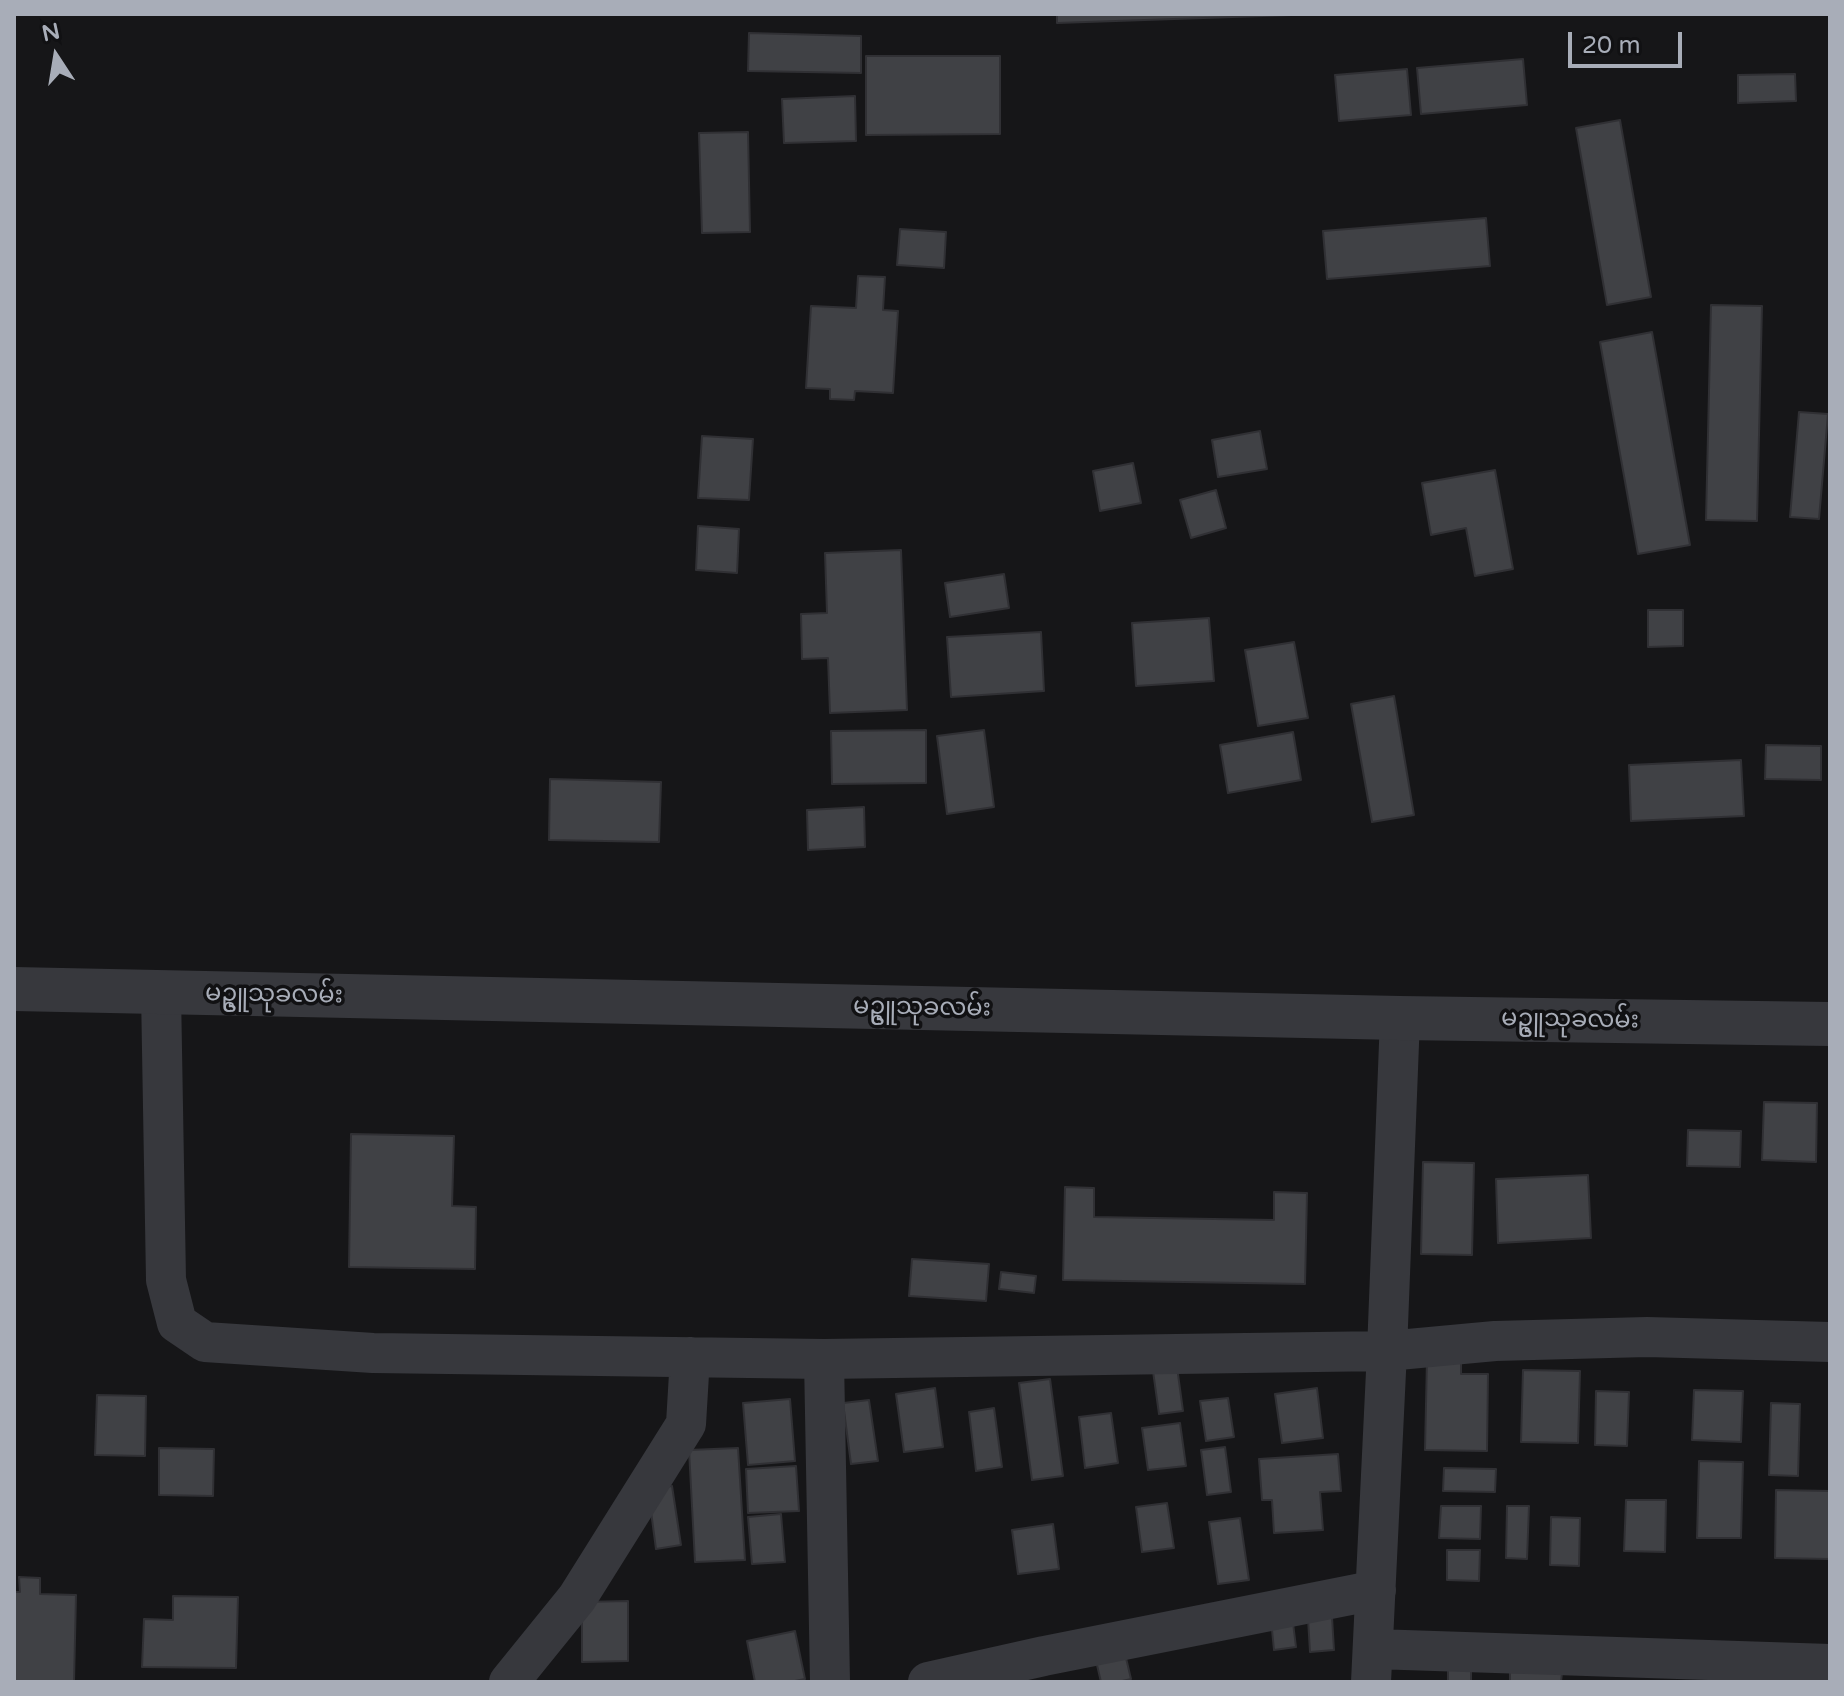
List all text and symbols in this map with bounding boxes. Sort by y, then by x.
north arrow [16,16,96,96]
scale bar [1572,16,1686,66]
text: N [40,18,62,47]
text: 20 m [1582,31,1640,60]
street label: မဥ္ဇူသုခလမ်း [205,979,343,1011]
street label: မဥ္ဇူသုခလမ်း [853,992,991,1024]
street label: မဥ္ဇူသုခလမ်း [1501,1004,1639,1036]

